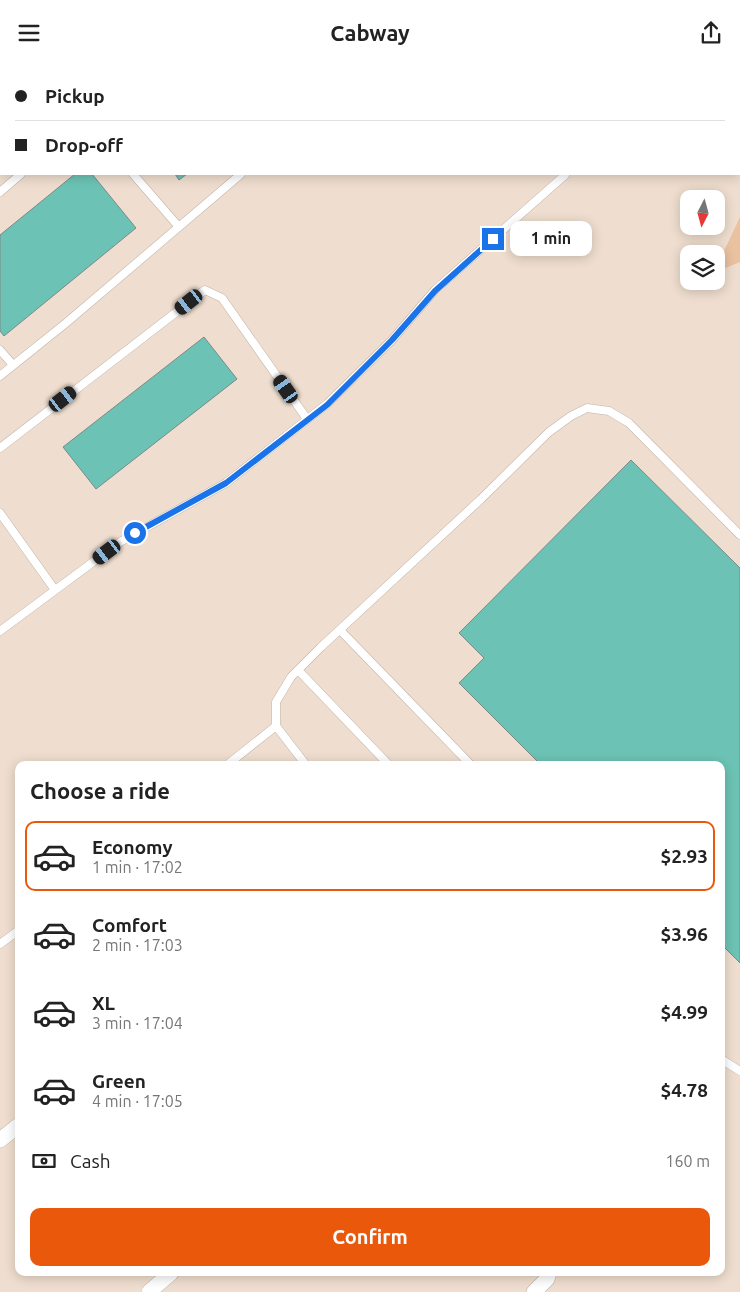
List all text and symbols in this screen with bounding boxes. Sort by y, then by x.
icon: menu [15,19,43,47]
icon: share [697,19,725,47]
text: Cabway [330,20,410,45]
text: Pickup [45,85,105,107]
text: Drop-off [45,134,123,156]
north arrow [680,190,725,235]
map controls [680,190,725,290]
callout: 1 min [510,221,593,257]
route end [482,228,504,250]
text: 1 min [531,229,571,247]
button: layers [680,245,725,290]
car [172,287,205,317]
car [271,372,300,406]
car [46,384,79,414]
route start [124,522,146,544]
car [90,537,123,567]
text: Choose a ride [30,778,170,803]
icon: car [32,834,77,879]
text: Economy [92,836,173,858]
text: $2.93 [660,845,708,867]
text: 1 min · 17:02 [92,858,183,876]
icon: car [32,912,77,957]
text: Comfort [92,914,167,936]
text: $3.96 [660,923,708,945]
text: 2 min · 17:03 [92,936,183,954]
icon: car [32,990,77,1035]
text: XL [92,992,115,1014]
text: $4.99 [660,1001,708,1023]
text: 3 min · 17:04 [92,1014,183,1032]
icon: car [32,1068,77,1113]
text: Green [92,1070,146,1092]
text: $4.78 [660,1079,708,1101]
text: 4 min · 17:05 [92,1092,183,1110]
icon: cash [30,1147,58,1175]
text: Cash [70,1150,111,1172]
text: 160 m [665,1152,710,1170]
button: Confirm [30,1208,710,1266]

